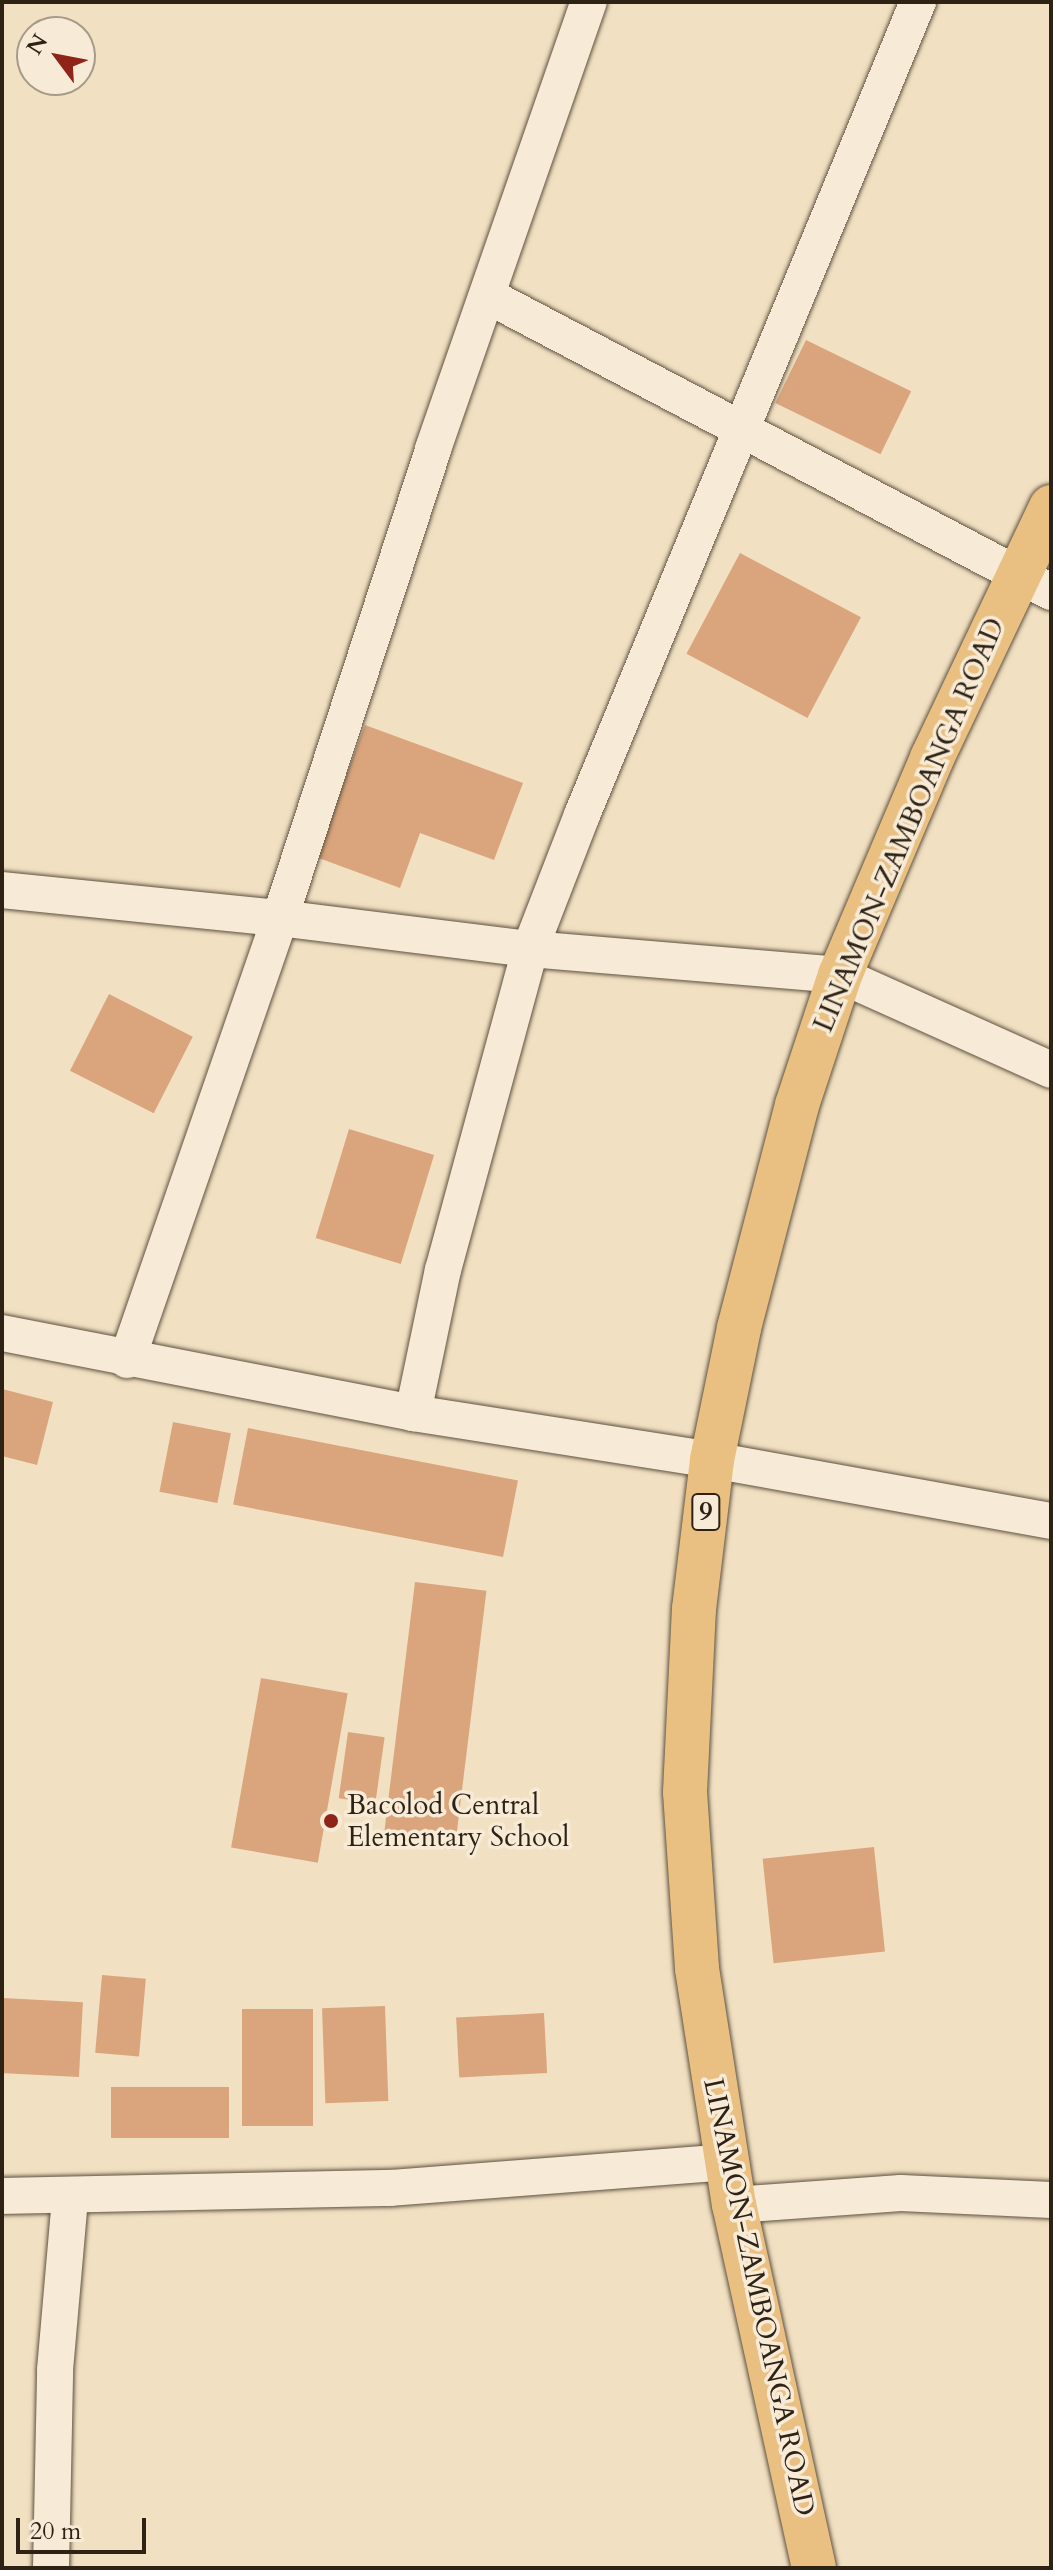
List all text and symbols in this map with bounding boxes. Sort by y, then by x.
north arrow [16,16,96,96]
text: N [20,28,55,60]
street label: LINAMON-ZAMBOANGA ROAD [806,613,1012,1037]
road number: 9 [690,1490,722,1534]
place label: Bacolod Central Elementary School [347,1788,569,1854]
marker: Bacolod Central Elementary School [322,1812,340,1830]
street label: LINAMON-ZAMBOANGA ROAD [696,2075,822,2519]
scale bar [20,2502,150,2552]
text: 20 m [30,2515,81,2548]

